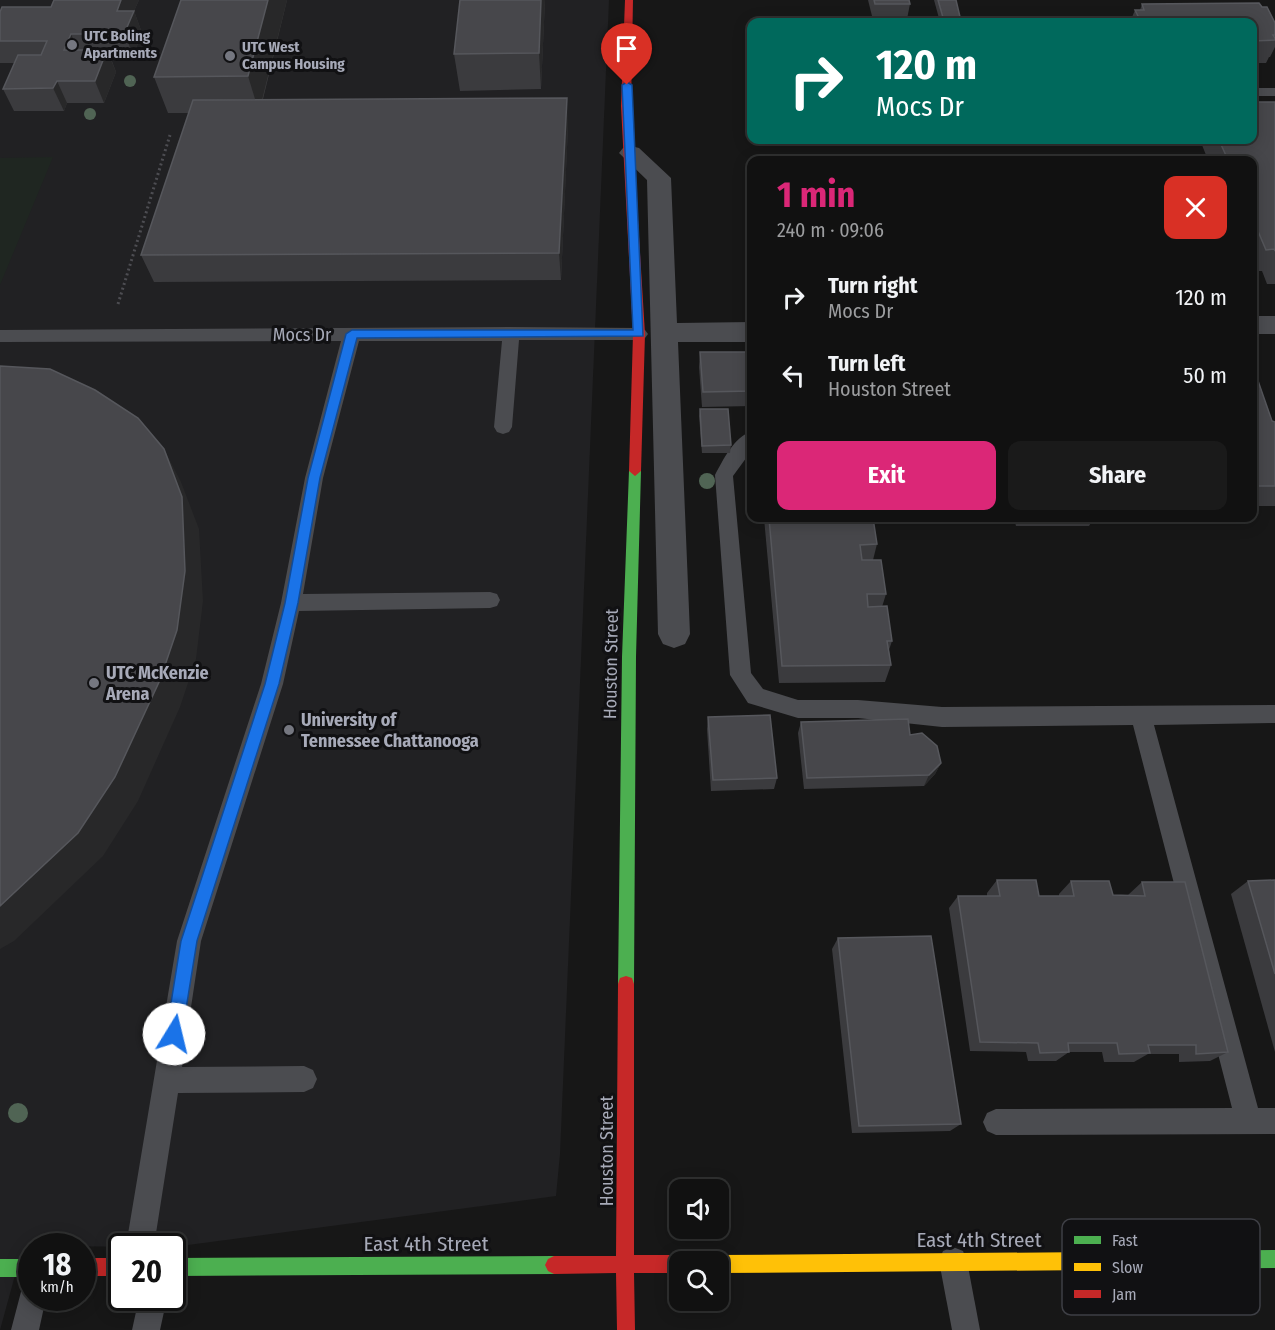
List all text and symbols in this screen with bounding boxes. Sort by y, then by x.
pin [601,23,652,85]
place label: UTC Boling Apartments [83,27,158,62]
icon: arrive [610,32,643,65]
marker: UTC Boling Apartments [65,38,79,52]
place label: UTC West Campus Housing [242,38,345,73]
text: 120 m [876,40,977,90]
icon: right [777,42,855,120]
marker: UTC West Campus Housing [223,49,237,63]
text: Mocs Dr [876,91,964,123]
text: 1 min [777,173,855,217]
button: close [1164,176,1227,239]
text: 240 m · 09:06 [777,218,884,242]
text: Turn right [828,272,917,299]
icon: right [777,281,810,314]
text: 120 m [1175,284,1227,311]
text: Mocs Dr [828,299,893,323]
street label: Mocs Dr [273,324,332,346]
text: Turn left [828,350,906,377]
icon: left [777,359,810,392]
text: 50 m [1183,362,1227,389]
text: Houston Street [828,377,951,401]
button: Exit [777,441,996,510]
button: Share [1008,441,1227,510]
street label: Houston Street [599,608,623,719]
place label: UTC McKenzie Arena [105,662,209,705]
marker: UTC McKenzie Arena [87,676,101,690]
place label: University of Tennessee Chattanooga [301,709,479,752]
marker: University of Tennessee Chattanooga [282,723,296,737]
position arrow [142,1002,206,1066]
street label: Houston Street [596,1096,618,1206]
map controls [669,1179,729,1311]
button: sound [669,1179,729,1239]
legend [1062,1219,1260,1315]
street label: East 4th Street [916,1227,1042,1253]
street label: East 4th Street [363,1231,489,1257]
text: Fast [1112,1231,1139,1250]
speed limit sign: 20 [108,1233,186,1311]
text: 18 [43,1247,71,1283]
button: search [669,1251,729,1311]
text: Slow [1112,1258,1143,1277]
text: km/h [40,1278,74,1296]
text: Jam [1112,1285,1137,1304]

